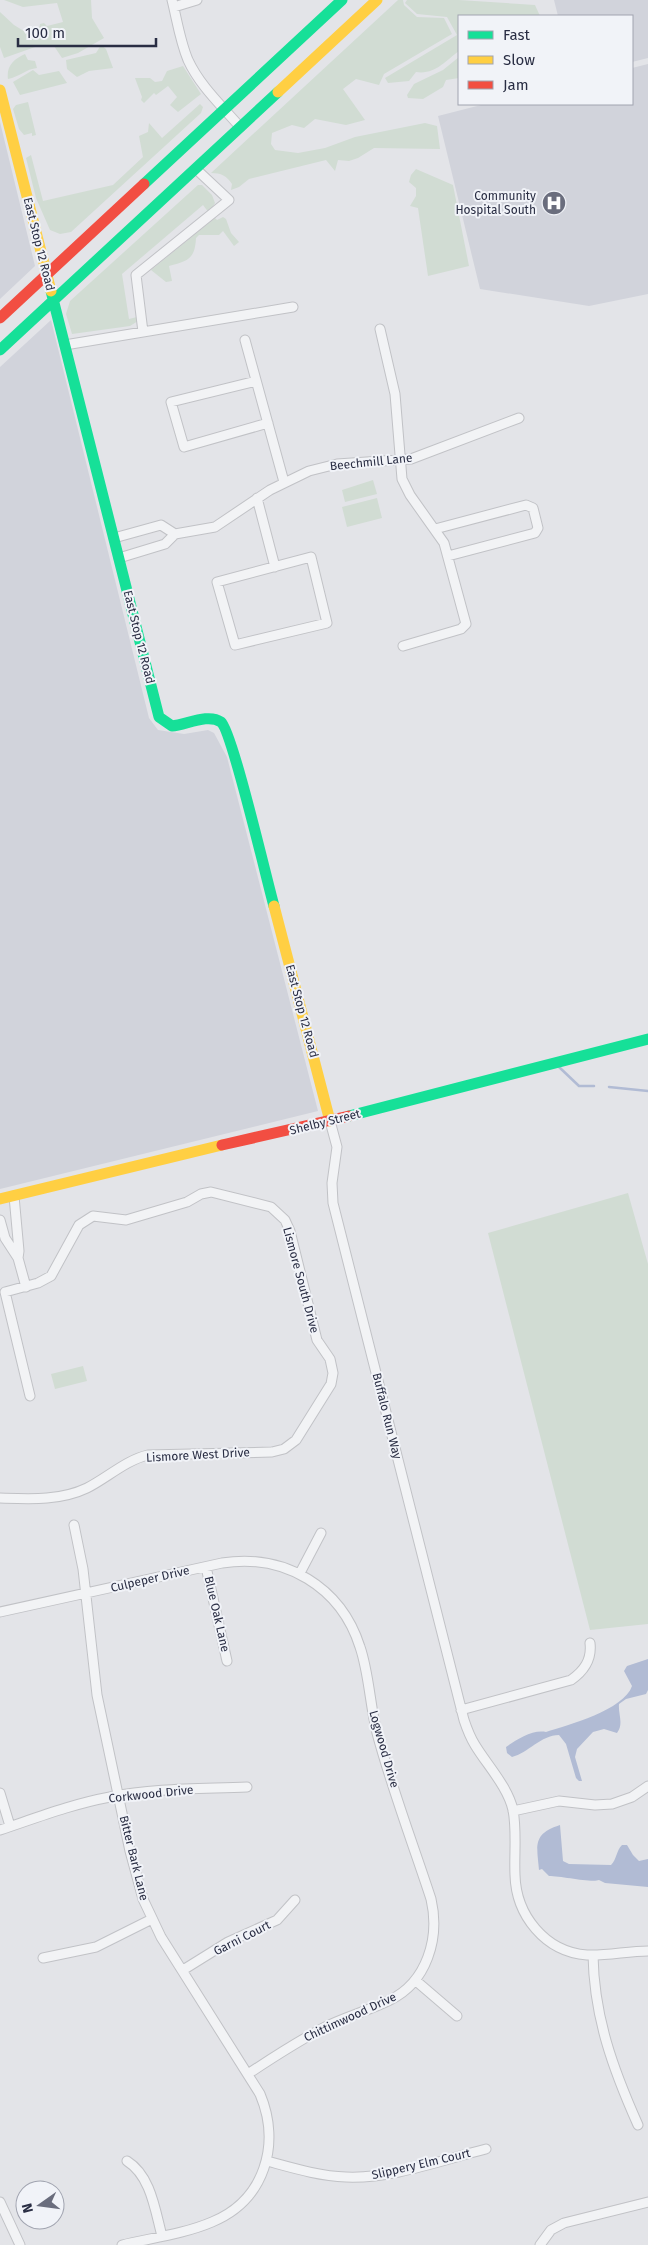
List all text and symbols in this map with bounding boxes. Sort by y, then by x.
scale bar [18,15,155,47]
legend [458,15,633,105]
text: 100 m [25,24,65,42]
text: Fast [503,26,530,44]
text: Slow [503,51,535,69]
text: Jam [503,76,529,94]
place label: Community Hospital South [455,189,536,217]
hospital icon: Community Hospital South [541,190,567,216]
street label: East Stop 12 Road [21,196,57,292]
street label: Beechmill Lane [329,451,413,473]
street label: East Stop 12 Road [121,589,157,685]
street label: East Stop 12 Road [283,963,321,1059]
street label: Shelby Street [288,1106,362,1138]
street label: Lismore South Drive [280,1225,322,1335]
street label: Buffalo Run Way [370,1371,405,1461]
street label: Lismore West Drive [146,1445,250,1465]
street label: Culpeper Drive [109,1563,191,1595]
street label: Blue Oak Lane [201,1575,233,1653]
street label: Logwood Drive [366,1709,402,1789]
street label: Corkwood Drive [108,1783,194,1805]
street label: Bitter Bark Lane [117,1814,151,1902]
street label: Garni Court [211,1917,273,1958]
street label: Chittimwood Drive [302,1989,398,2045]
street label: Slippery Elm Court [370,2146,472,2182]
north arrow [15,2180,65,2230]
text: N [18,2201,37,2215]

